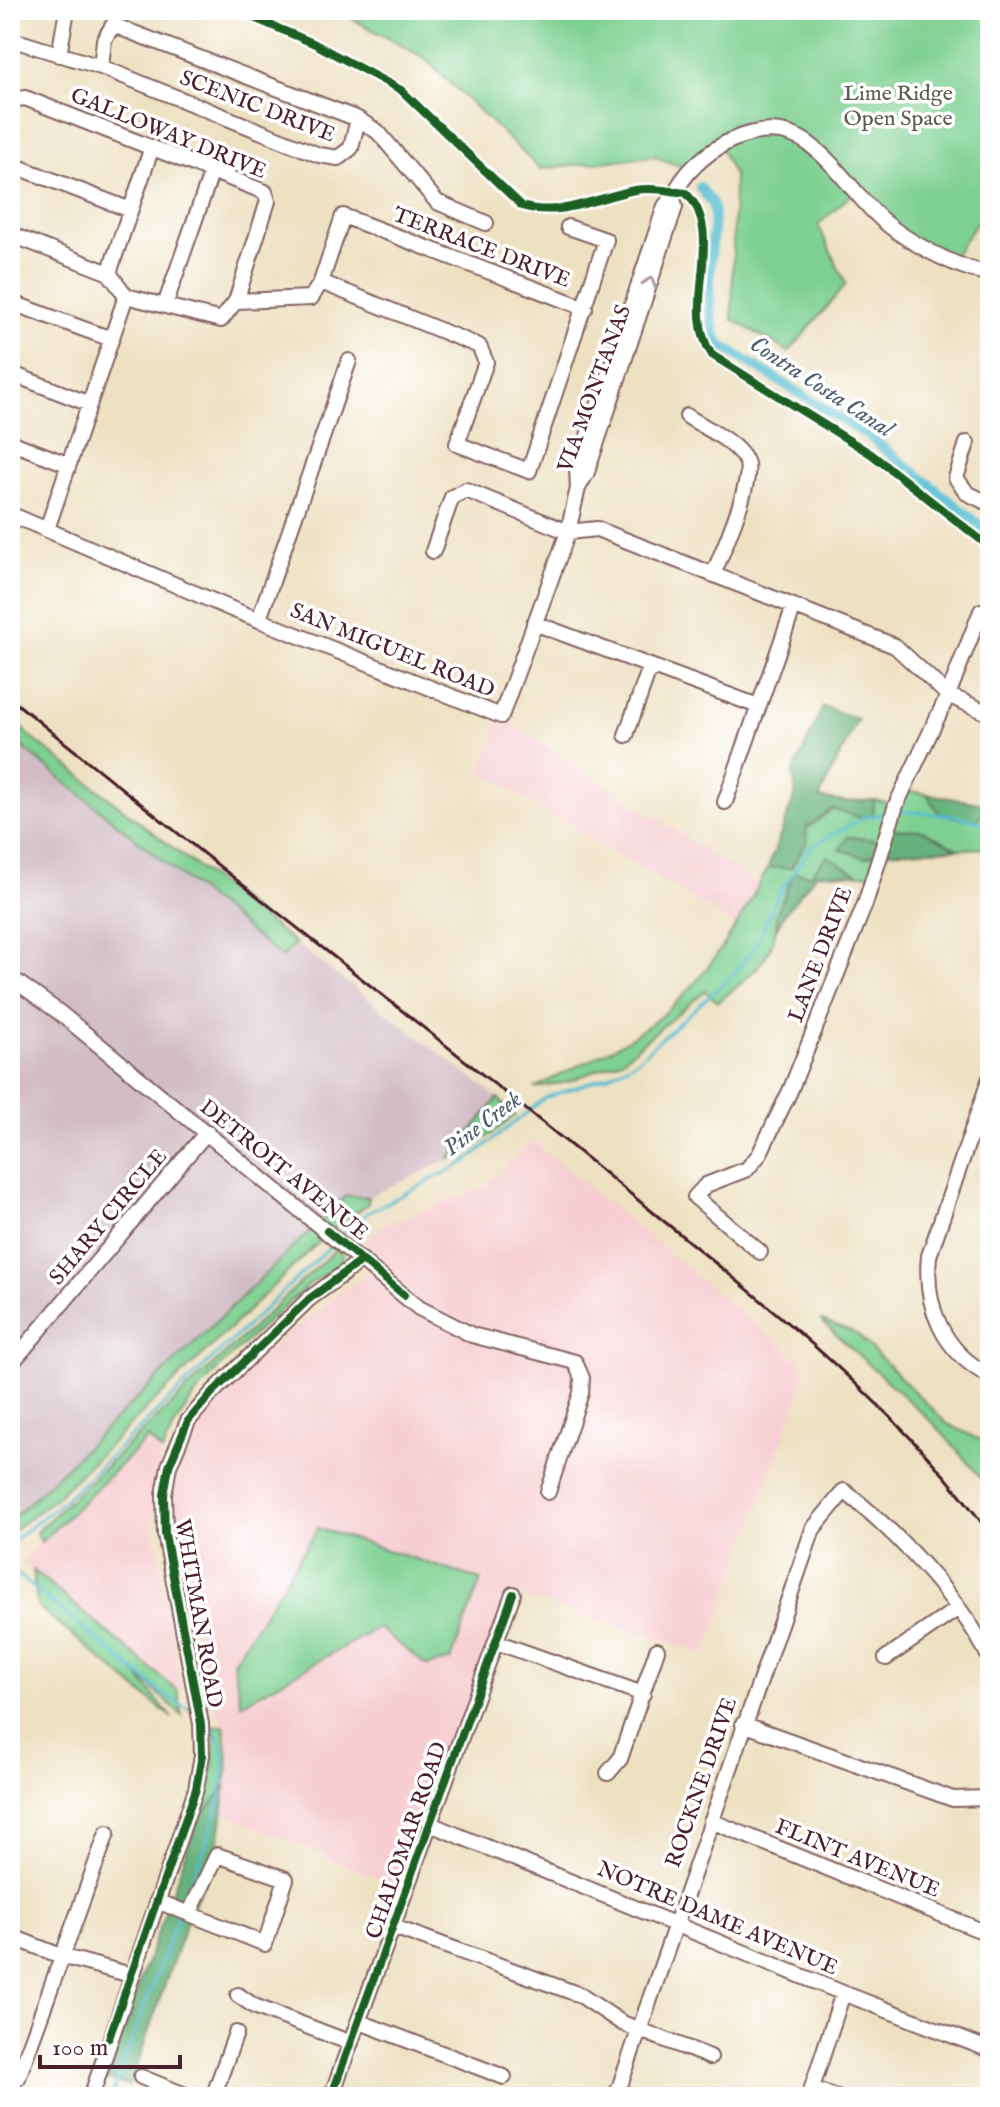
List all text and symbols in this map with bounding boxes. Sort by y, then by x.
street label: SCENIC DRIVE [176,64,339,149]
park label: Lime Ridge Open Space [843,80,953,133]
street label: GALLOWAY DRIVE [66,82,270,186]
street label: TERRACE DRIVE [389,201,574,295]
one-way arrow [640,276,656,290]
street label: VIA MONTANAS [551,301,638,477]
water label: Contra Costa Canal [744,329,901,446]
street label: SAN MIGUEL ROAD [286,597,499,705]
street label: LANE DRIVE [782,883,860,1026]
water label: Pine Creek [438,1084,529,1164]
street label: DETROIT AVENUE [193,1094,374,1247]
street label: SHARY CIRCLE [43,1143,174,1291]
street label: WHITMAN ROAD [168,1517,228,1710]
street label: ROCKNE DRIVE [660,1694,744,1872]
street label: CHALOMAR ROAD [360,1738,454,1943]
street label: FLINT AVENUE [771,1813,944,1905]
street label: NOTRE DAME AVENUE [593,1855,842,1982]
scale bar [40,2019,180,2069]
text: 100 m [52,2033,108,2064]

